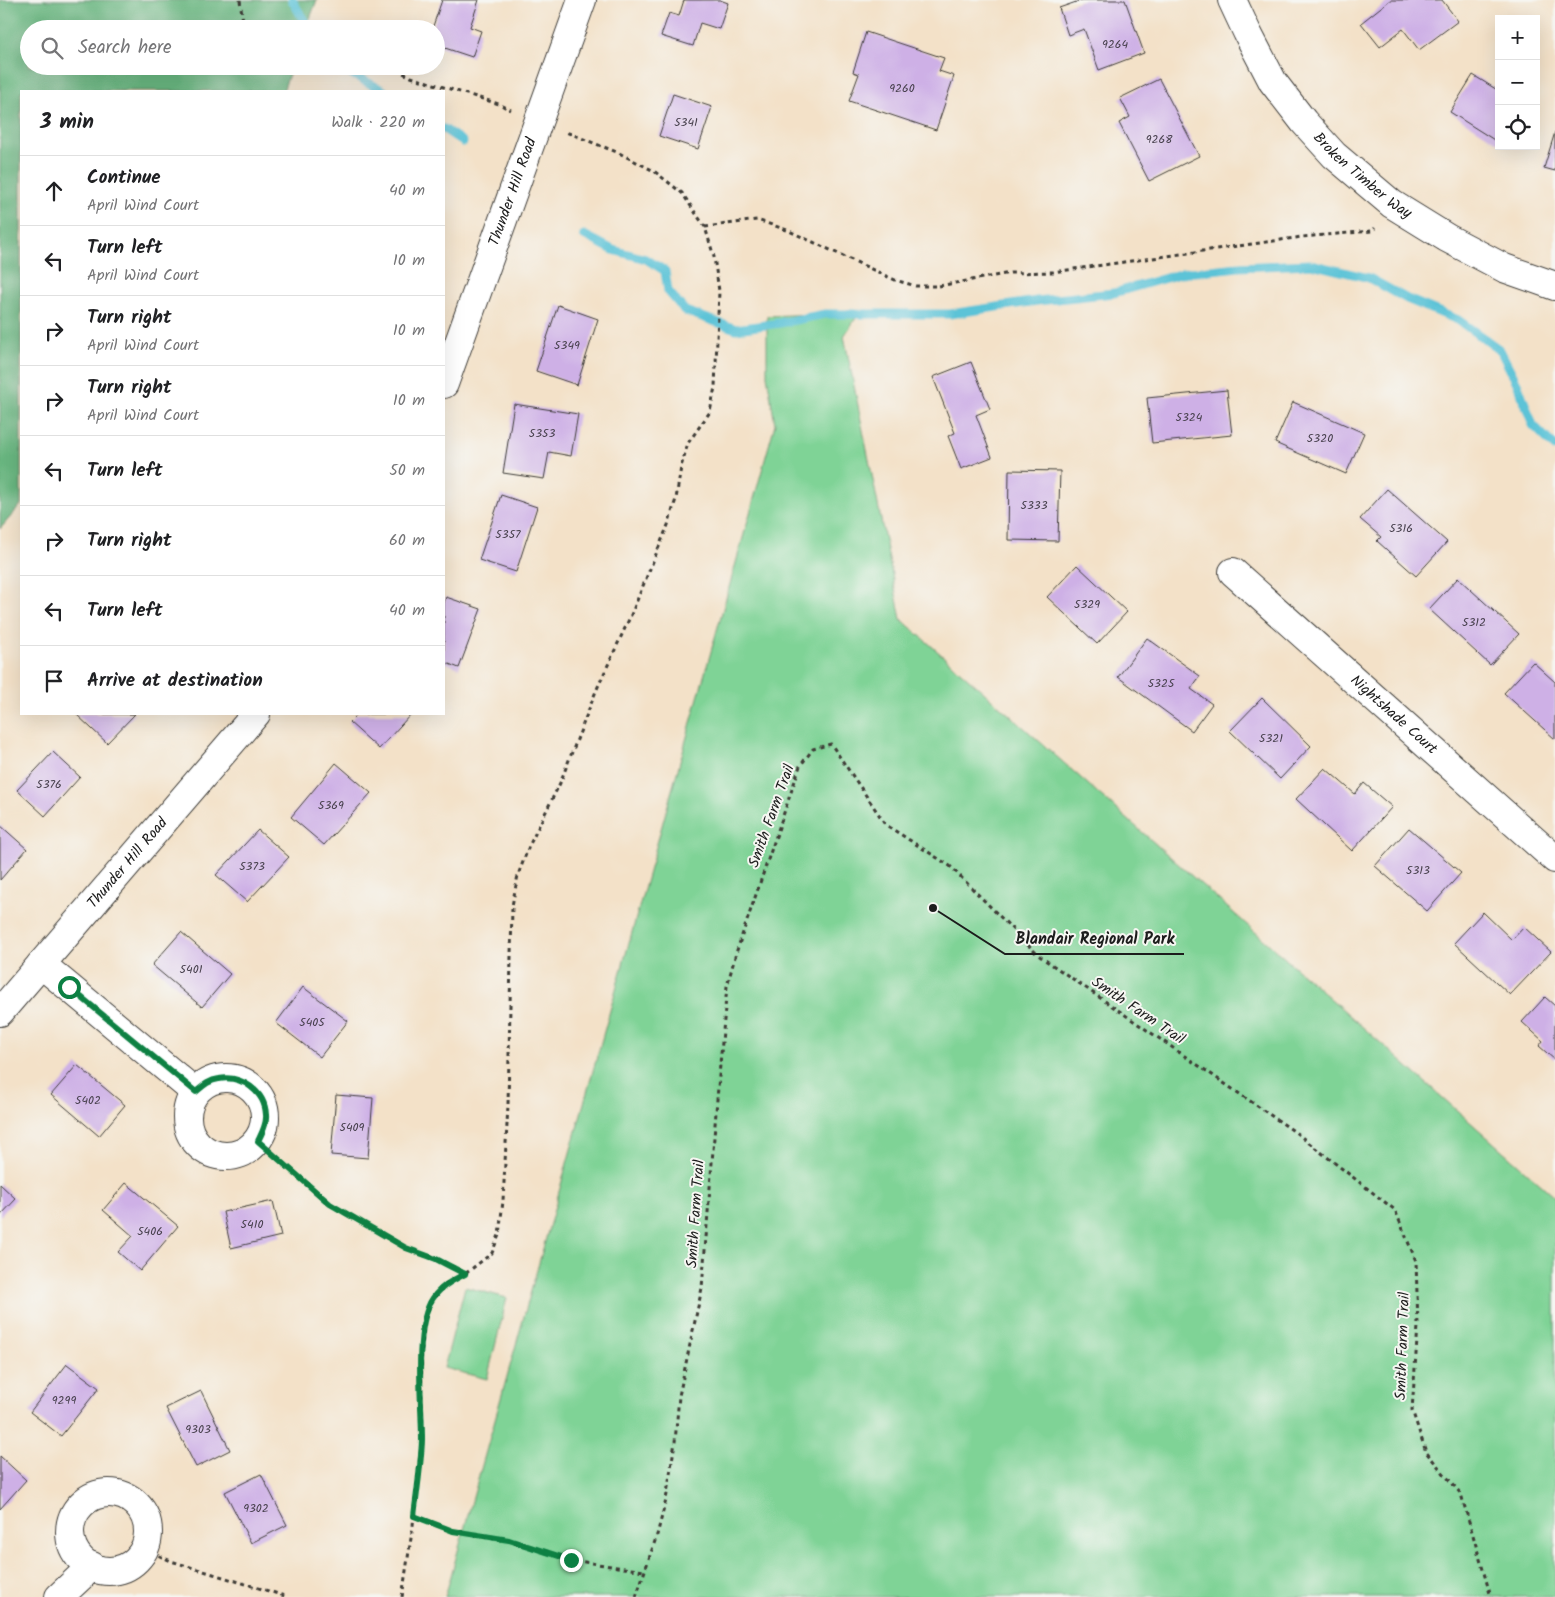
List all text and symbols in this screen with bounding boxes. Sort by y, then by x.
map controls [1495,15,1540,150]
button: + [1495,15,1540,60]
search box [20,20,445,75]
text: Search here [78,33,172,63]
icon: search [38,34,66,62]
house number: 9264 [1102,35,1128,54]
button: − [1495,60,1540,105]
house number: 9260 [889,79,915,98]
button: locate [1495,105,1540,150]
text: 3 min [40,106,94,139]
text: Walk · 220 m [331,110,425,135]
house number: 5341 [674,113,698,132]
street label: Broken Timber Way [1307,127,1417,226]
house number: 9268 [1146,130,1173,149]
street label: Thunder Hill Road [482,134,544,250]
text: Continue [87,163,160,193]
icon: ahead [40,177,68,205]
text: 40 m [389,178,425,203]
text: April Wind Court [87,193,199,218]
text: Turn left [87,233,162,263]
icon: left [40,247,68,275]
text: 10 m [393,248,425,273]
text: April Wind Court [87,263,199,288]
text: Turn right [87,303,172,333]
icon: right [40,317,68,345]
text: 10 m [393,318,425,343]
text: April Wind Court [87,333,199,358]
house number: 5349 [554,336,580,355]
text: Turn right [87,373,172,403]
icon: right [40,387,68,415]
text: 10 m [393,388,425,413]
text: April Wind Court [87,403,199,428]
house number: 5324 [1176,408,1203,427]
house number: 5353 [529,424,555,443]
house number: 5320 [1307,429,1333,448]
text: Turn left [87,456,162,486]
icon: left [40,457,68,485]
text: 50 m [389,458,425,483]
house number: 5333 [1020,496,1048,515]
house number: 5316 [1389,519,1413,538]
house number: 5357 [495,525,521,544]
text: Turn right [87,526,172,556]
icon: right [40,527,68,555]
text: 60 m [389,528,425,553]
house number: 5329 [1074,595,1100,614]
text: Turn left [87,596,162,626]
icon: left [40,597,68,625]
text: 40 m [389,598,425,623]
house number: 5312 [1462,613,1486,632]
text: Arrive at destination [87,666,263,696]
icon: arrive [40,667,68,695]
street label: Nightshade Court [1344,669,1443,761]
house number: 5325 [1148,674,1176,693]
house number: 5321 [1259,729,1283,748]
street label: Smith Farm Trail [742,761,802,871]
house number: 5376 [36,775,62,794]
house number: 5369 [318,796,344,815]
street label: Thunder Hill Road [82,812,174,914]
house number: 5373 [239,857,265,876]
house number: 5313 [1406,861,1430,880]
callout: Blandair Regional Park [1005,923,1184,954]
text: Blandair Regional Park [1016,927,1176,952]
house number: 5401 [180,960,203,979]
street label: Smith Farm Trail [1086,971,1190,1051]
route start [58,976,81,999]
house number: 5405 [299,1013,326,1032]
house number: 5402 [75,1091,101,1110]
house number: 5409 [340,1118,365,1137]
street label: Smith Farm Trail [680,1159,712,1269]
house number: 5410 [241,1215,263,1234]
house number: 5406 [137,1222,163,1241]
street label: Smith Farm Trail [1389,1291,1417,1401]
house number: 9299 [52,1391,76,1410]
house number: 9303 [185,1420,211,1439]
house number: 9302 [243,1499,269,1518]
route end [560,1549,583,1572]

